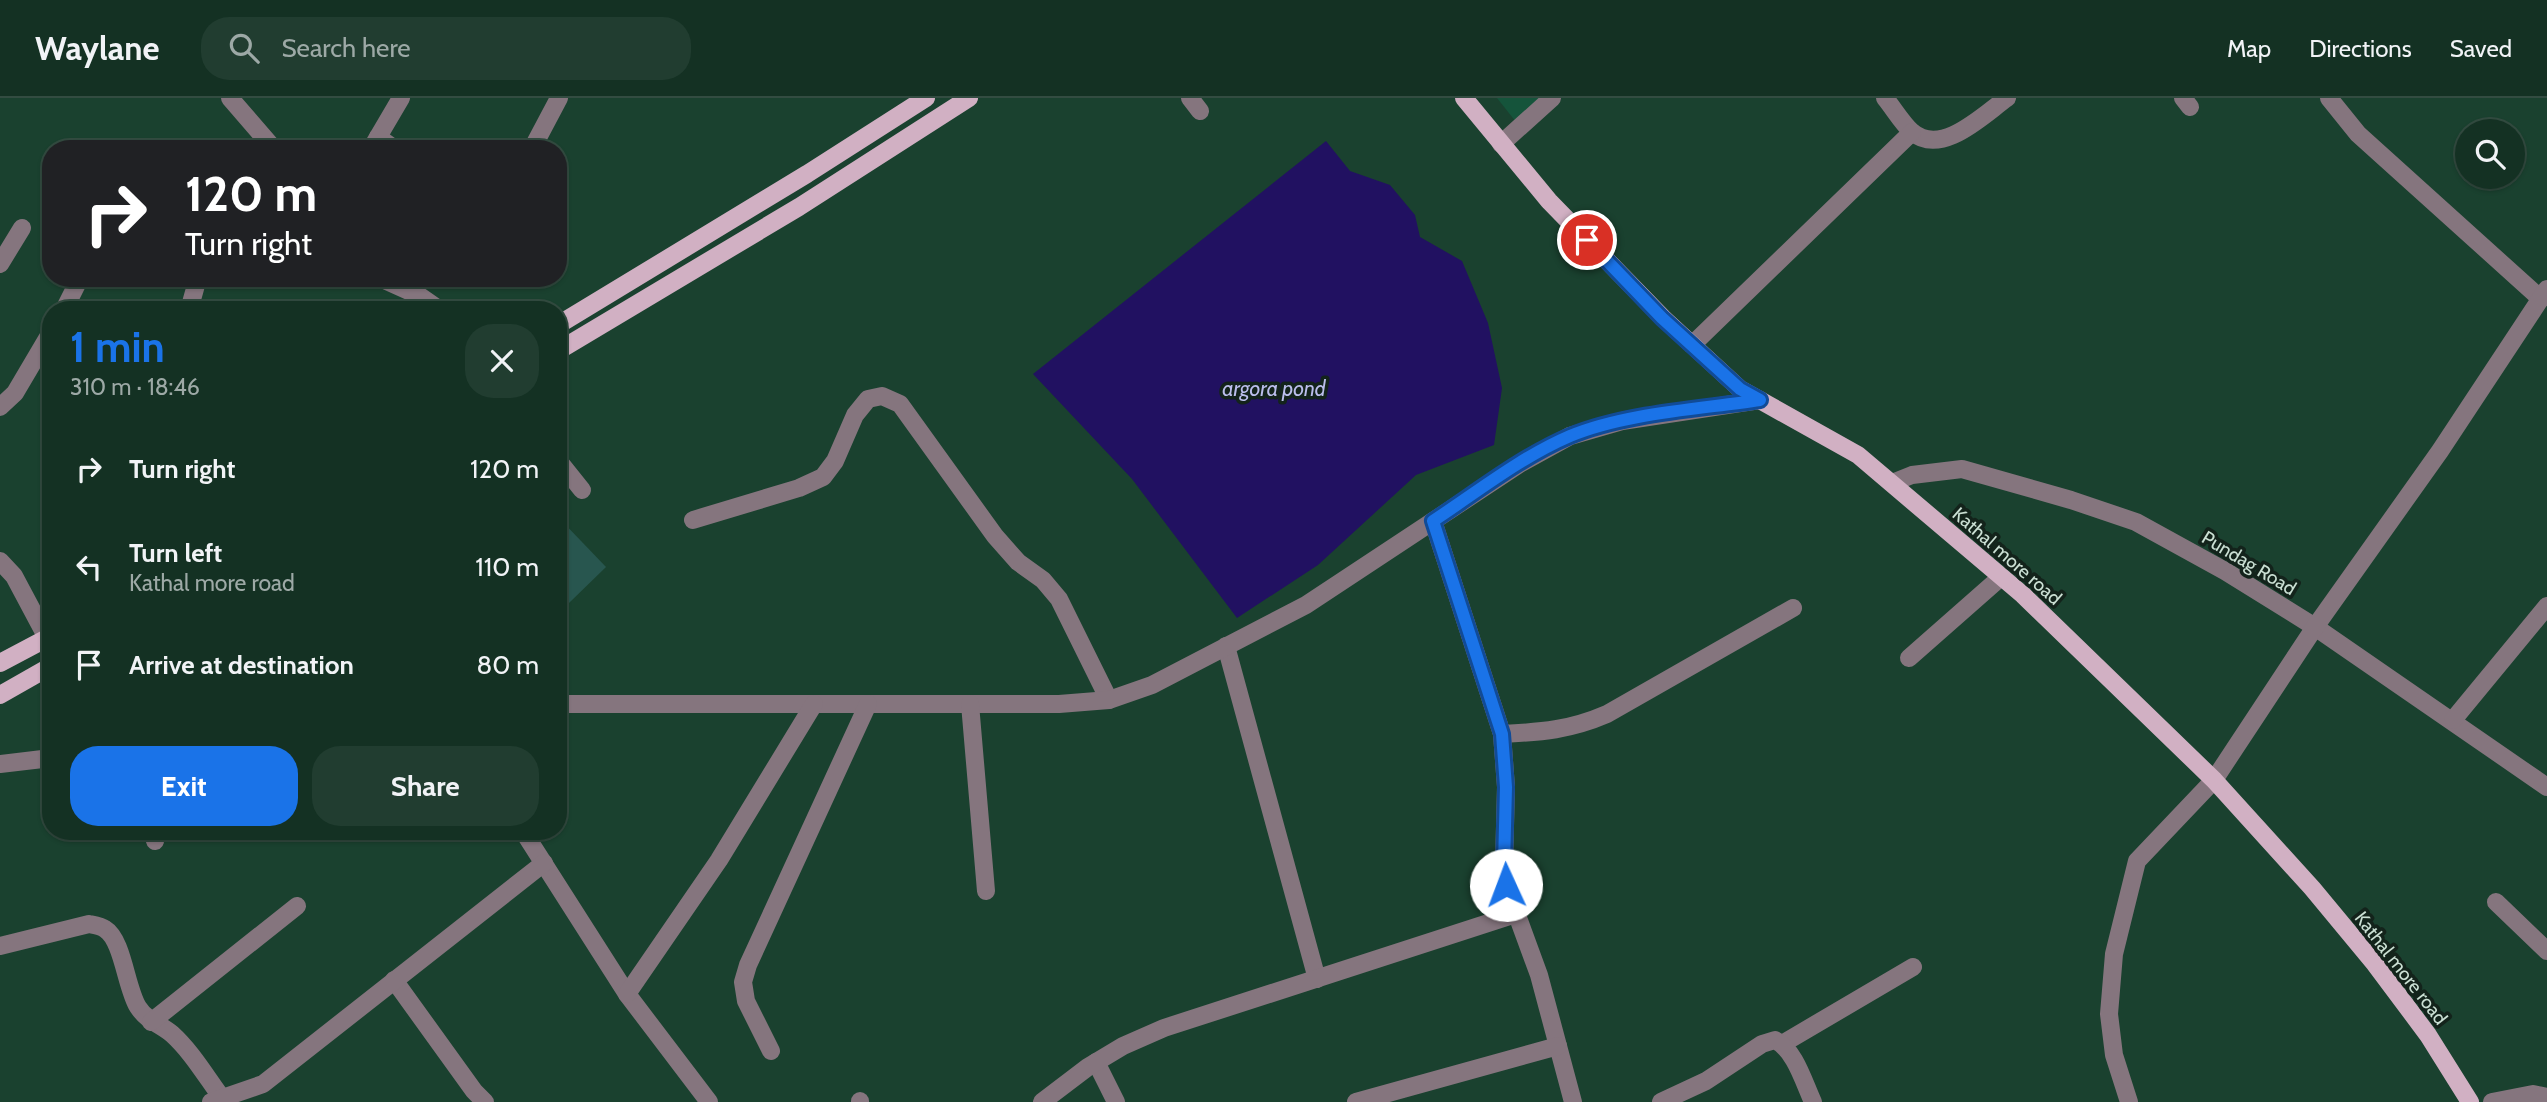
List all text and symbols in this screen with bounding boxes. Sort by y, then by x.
search box [201,17,691,80]
text: Waylane [35,28,159,68]
icon: search [225,29,263,67]
text: Search here [281,32,411,64]
text: Map [2227,34,2271,63]
text: Directions [2309,34,2412,63]
text: Saved [2450,34,2512,63]
map controls [2455,119,2525,189]
button: search [2455,119,2525,189]
text: 120 m [185,164,317,223]
icon: right [70,168,161,259]
pin [1557,210,1617,270]
icon: arrive [1568,221,1606,259]
text: Turn right [185,224,312,263]
text: 1 min [70,321,165,373]
button: close [465,324,539,398]
text: 310 m · 18:46 [70,373,200,401]
water label: argora pond [1222,376,1327,401]
icon: right [70,450,108,488]
text: Turn right [129,453,235,485]
text: 120 m [470,453,539,485]
street label: Kathal more road [1948,502,2066,610]
street label: Pundag Road [2198,526,2300,600]
text: Turn left [129,537,222,569]
icon: left [70,548,108,586]
text: 110 m [475,551,539,583]
text: Kathal more road [129,569,295,597]
icon: arrive [70,646,108,684]
text: Arrive at destination [129,649,354,681]
text: 80 m [476,649,539,681]
button: Exit [70,746,298,826]
button: Share [312,746,539,826]
position arrow [1469,848,1543,922]
street label: Kathal more road [2350,907,2452,1029]

